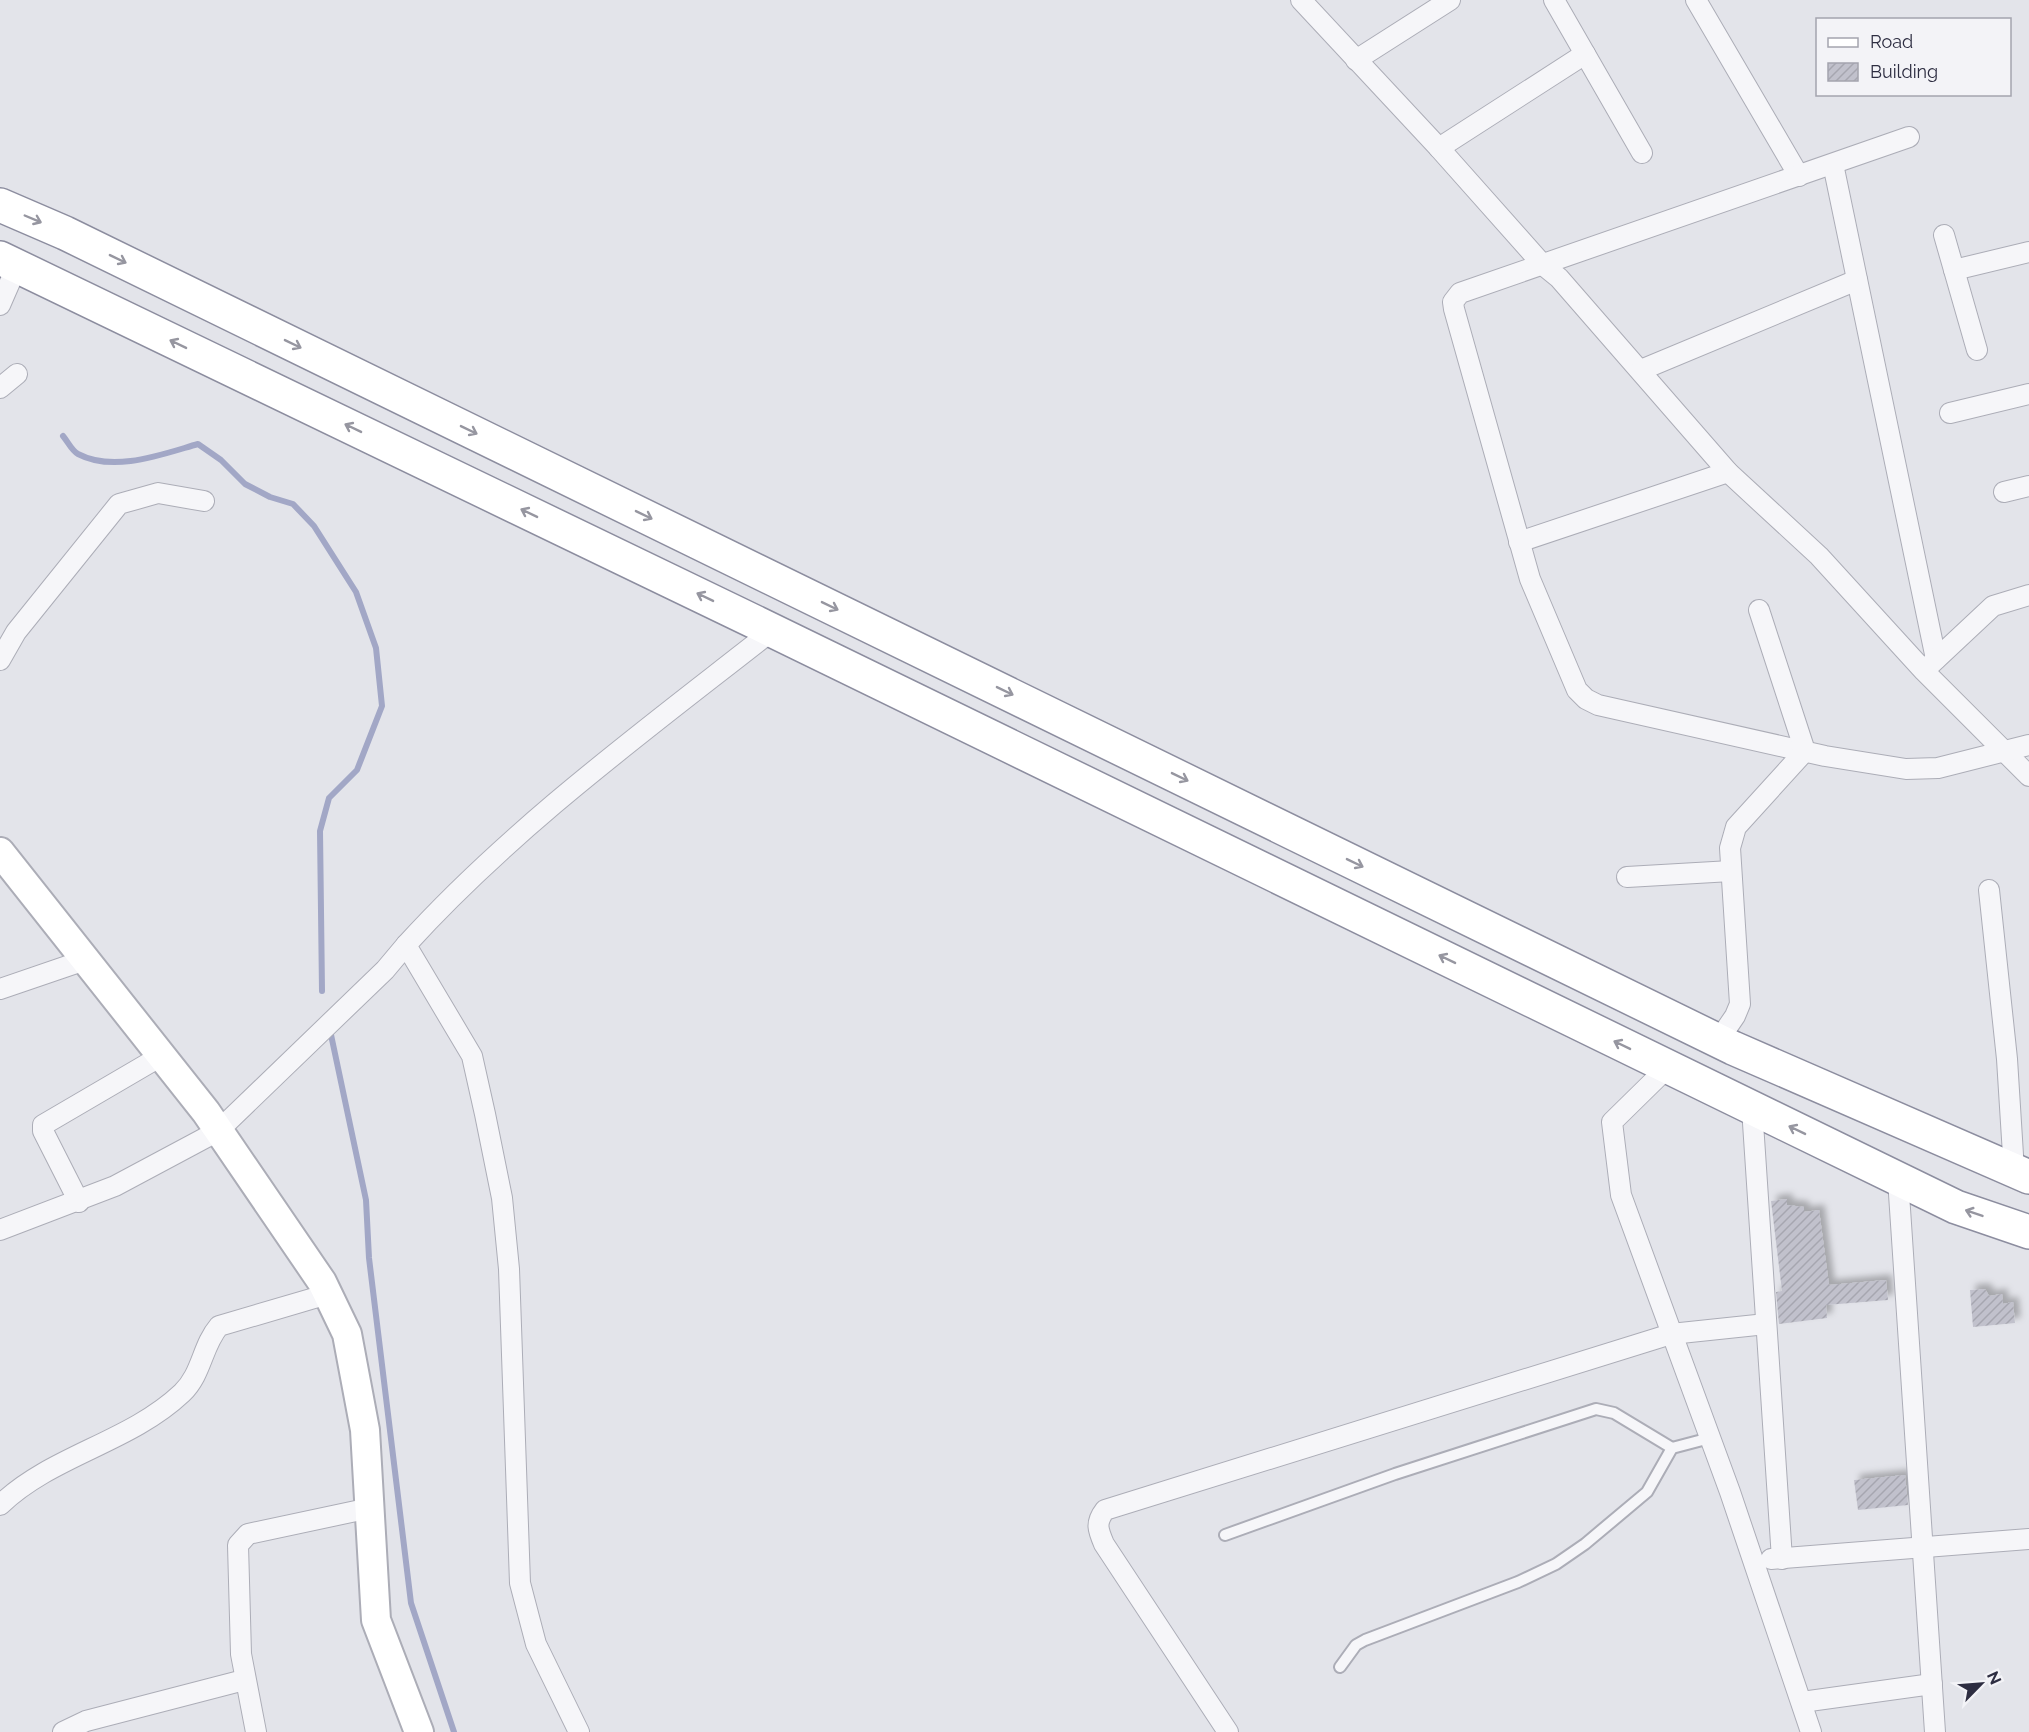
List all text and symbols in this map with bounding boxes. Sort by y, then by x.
legend [1816,18,2011,96]
text: Road [1870,31,1913,52]
text: Building [1870,61,1938,82]
one-way arrow [23,214,41,225]
one-way arrow [108,253,126,265]
one-way arrow [169,337,187,349]
one-way arrow [284,339,302,351]
one-way arrow [345,422,363,434]
one-way arrow [459,424,477,436]
one-way arrow [520,506,538,518]
one-way arrow [634,510,652,521]
one-way arrow [696,591,714,603]
one-way arrow [820,600,838,612]
one-way arrow [995,686,1013,698]
one-way arrow [1170,772,1188,783]
one-way arrow [1346,857,1363,869]
one-way arrow [1438,953,1456,965]
one-way arrow [1613,1038,1631,1050]
one-way arrow [1789,1124,1807,1136]
one-way arrow [1965,1206,1984,1217]
north arrow [1951,1654,2011,1714]
text: N [1983,1668,2005,1687]

